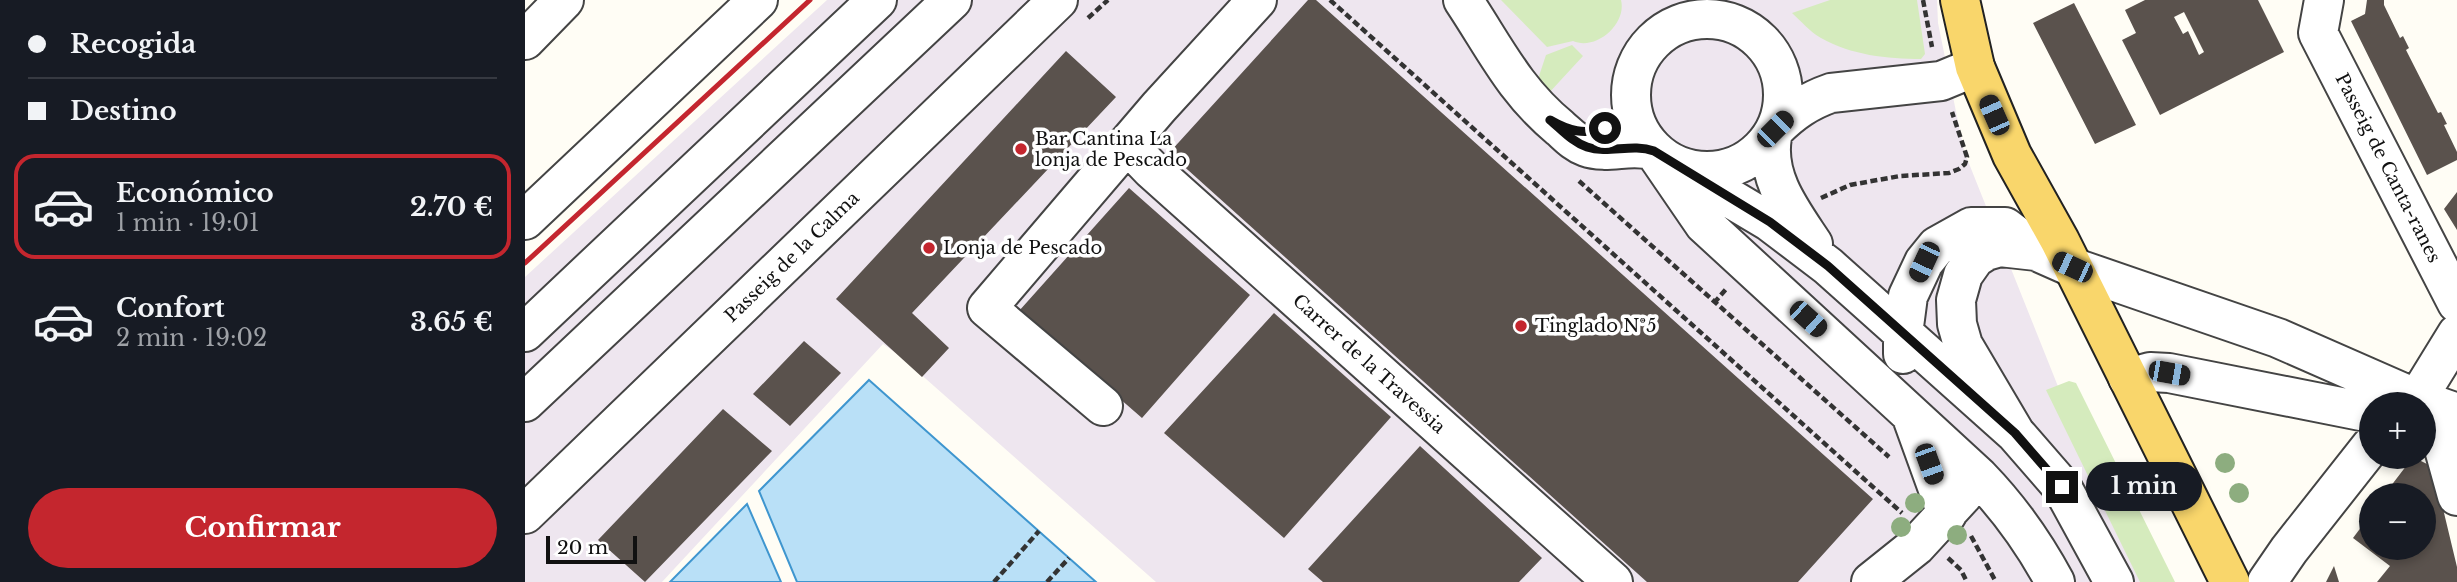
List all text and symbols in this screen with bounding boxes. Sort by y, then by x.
text: Recogida [70,28,196,60]
street label: Passeig de Canta-ranes [2331,70,2445,266]
car [1976,92,2013,138]
text: Destino [70,95,177,127]
car [1753,107,1798,151]
route start [1589,112,1621,144]
place label: Bar Cantina La lonja de Pescado [1035,128,1187,171]
marker: Bar Cantina La lonja de Pescado [1013,141,1029,157]
icon: car [32,175,95,238]
text: Económico [116,177,274,209]
street label: Passeig de la Calma [720,187,864,327]
text: 2.70 € [410,191,493,223]
text: 1 min · 19:01 [116,209,259,237]
place label: Lonja de Pescado [943,237,1102,259]
car [1906,239,1943,285]
marker: Lonja de Pescado [921,240,937,256]
car [2049,249,2096,285]
icon: car [32,290,95,353]
street label: Carrer de la Travessia [1288,290,1450,438]
text: Confort [116,292,225,324]
car [1786,297,1831,341]
text: 3.65 € [410,306,493,338]
place label: Tinglado Nº5 [1535,315,1656,337]
marker: Tinglado Nº5 [1513,318,1529,334]
text: 2 min · 19:02 [116,324,267,352]
car [2147,359,2192,387]
map controls [2359,392,2436,560]
button: + [2359,392,2436,469]
car [1912,441,1947,487]
callout: 1 min [2087,462,2202,512]
route end [2046,471,2078,503]
text: 1 min [2111,472,2177,500]
button: − [2359,483,2436,560]
button: Confirmar [28,488,497,568]
scale bar [546,533,637,565]
text: 20 m [557,536,608,559]

